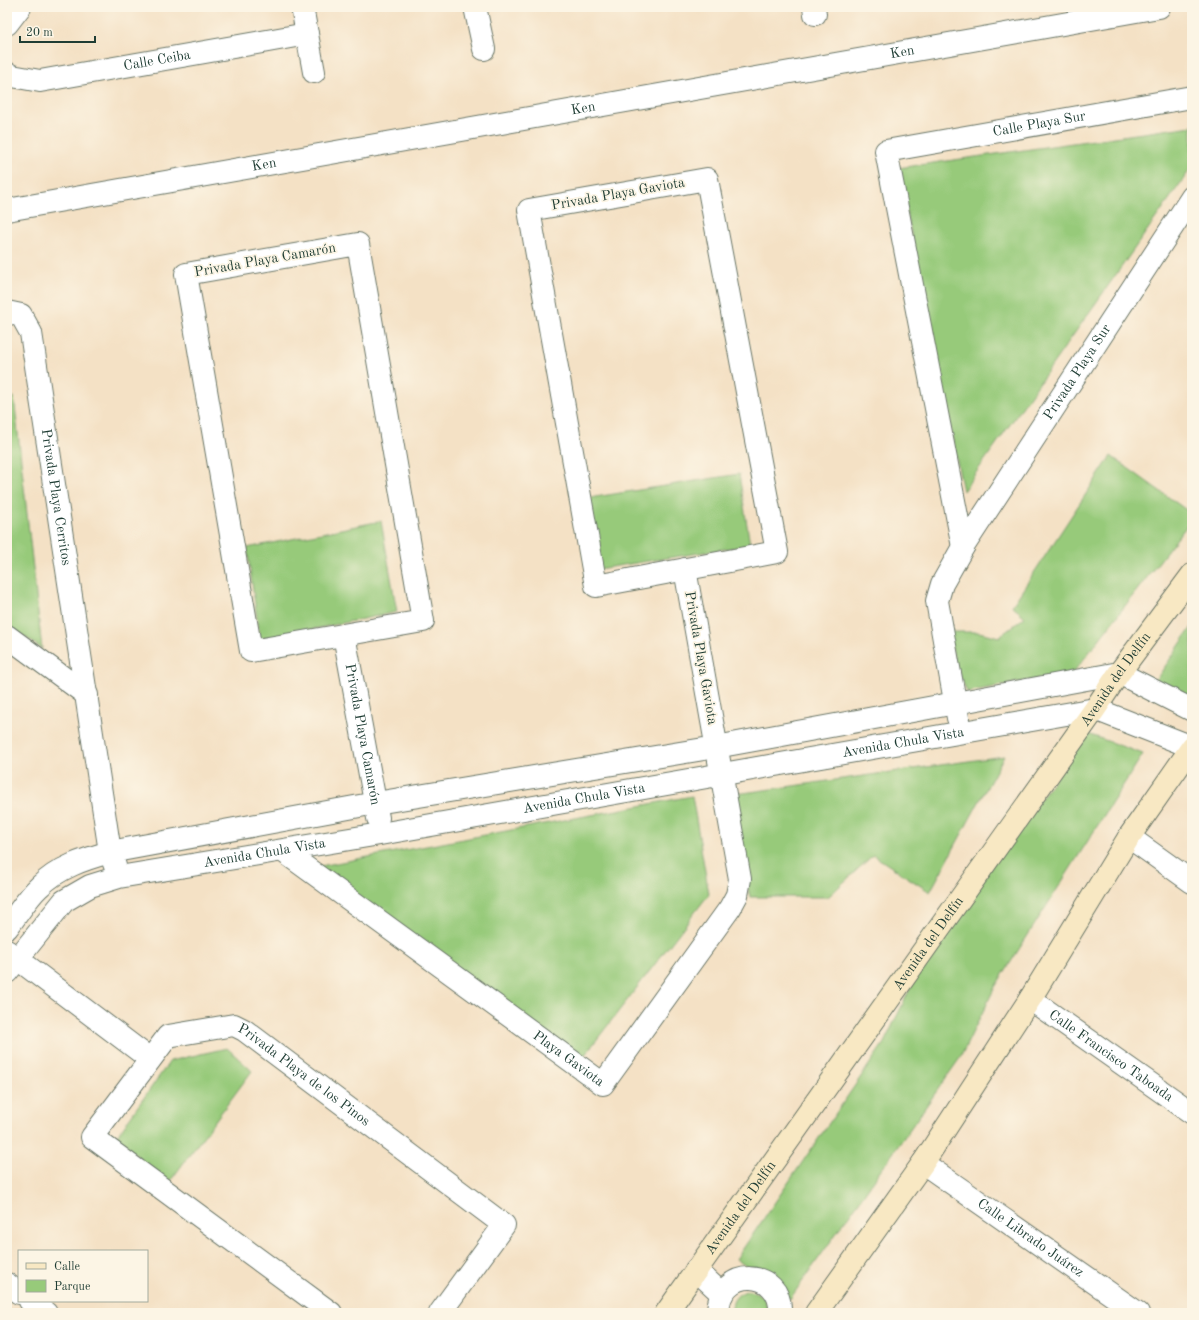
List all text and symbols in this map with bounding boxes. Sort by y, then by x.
scale bar [20,18,95,44]
text: 20 m [26,27,53,39]
street label: Ken [889,43,916,61]
street label: Calle Ceiba [122,48,192,73]
street label: Ken [570,99,597,118]
street label: Calle Playa Sur [992,109,1087,139]
street label: Ken [251,156,278,174]
street label: Privada Playa Gaviota [550,175,686,213]
street label: Privada Playa Camarón [193,241,337,279]
street label: Privada Playa Sur [1041,322,1114,422]
street label: Privada Playa Cerritos [39,428,73,566]
street label: Privada Playa Gaviota [682,590,720,726]
street label: Avenida del Delfín [1078,630,1154,729]
street label: Privada Playa Camarón [342,662,383,807]
street label: Avenida Chula Vista [841,725,965,760]
street label: Avenida Chula Vista [522,781,646,816]
street label: Avenida Chula Vista [203,836,327,870]
street label: Avenida del Delfín [890,894,966,993]
street label: Calle Francisco Taboada [1046,1008,1176,1104]
street label: Privada Playa de los Pinos [236,1021,372,1129]
street label: Playa Gaviota [530,1028,607,1089]
street label: Avenida del Delfín [703,1158,779,1257]
street label: Calle Librado Juárez [975,1196,1086,1280]
legend [18,1250,148,1302]
text: Calle [54,1261,80,1273]
text: Parque [54,1281,91,1293]

